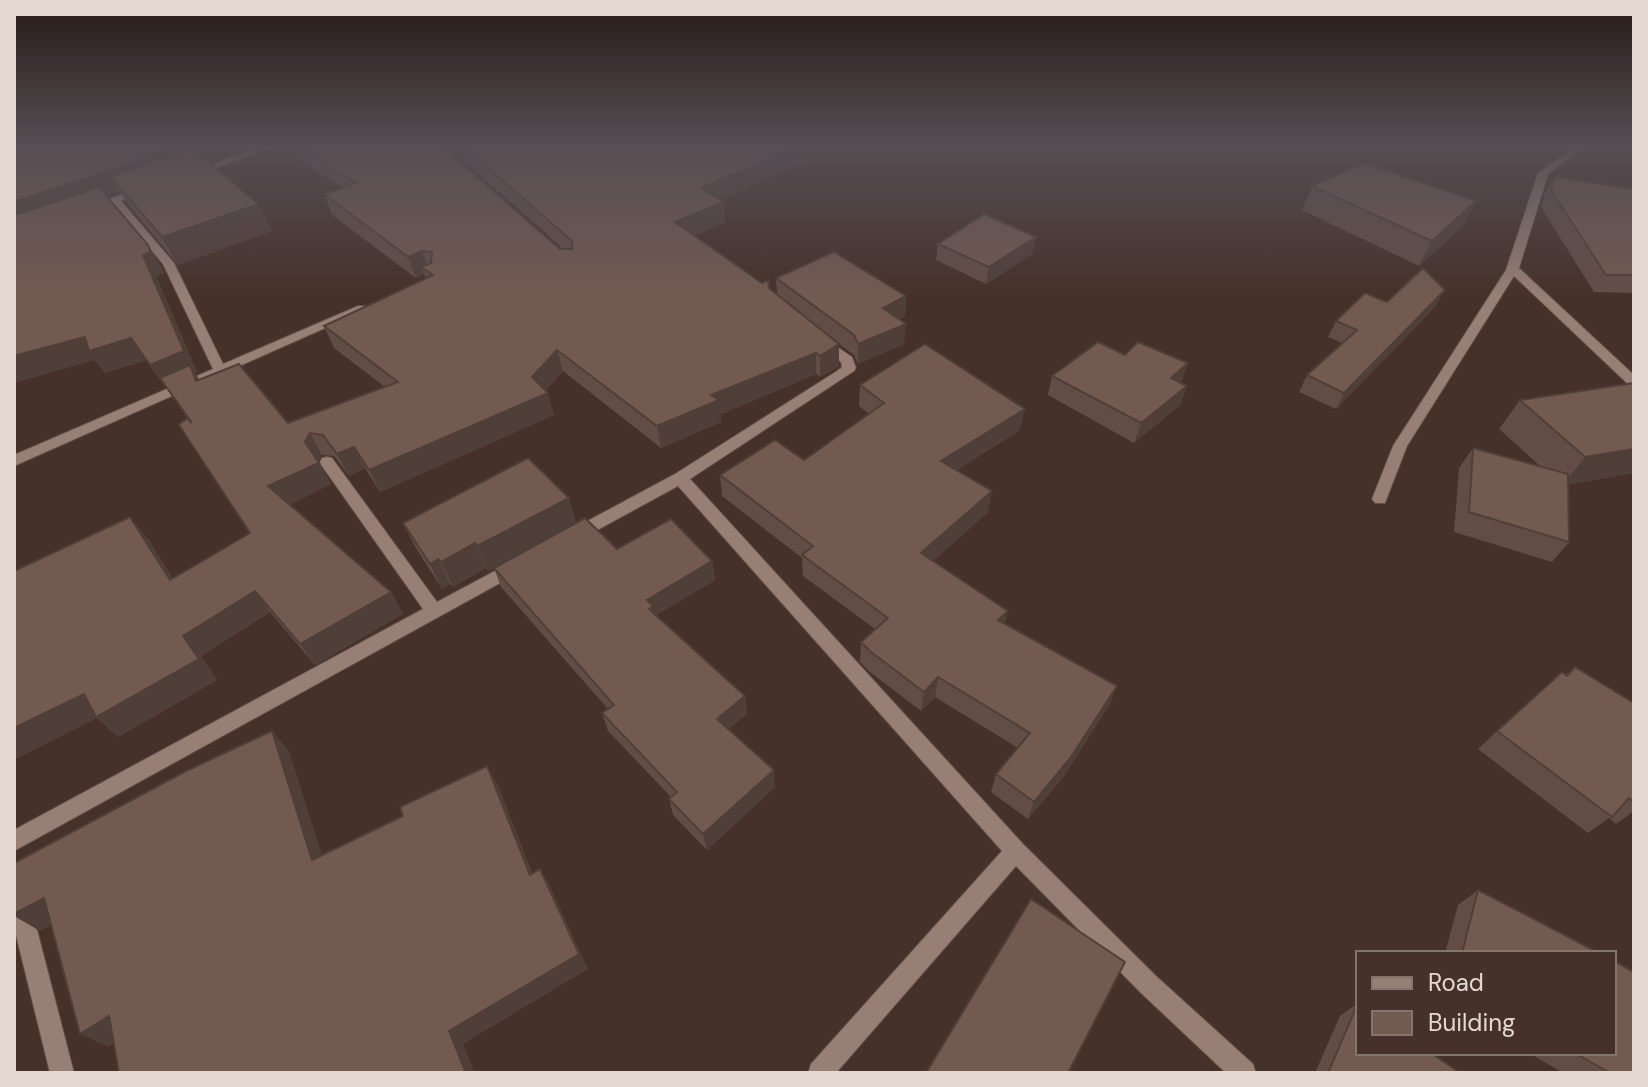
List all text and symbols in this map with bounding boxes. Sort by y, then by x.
legend [1356,951,1616,1055]
text: Road [1428,967,1484,998]
text: Building [1428,1007,1515,1038]

